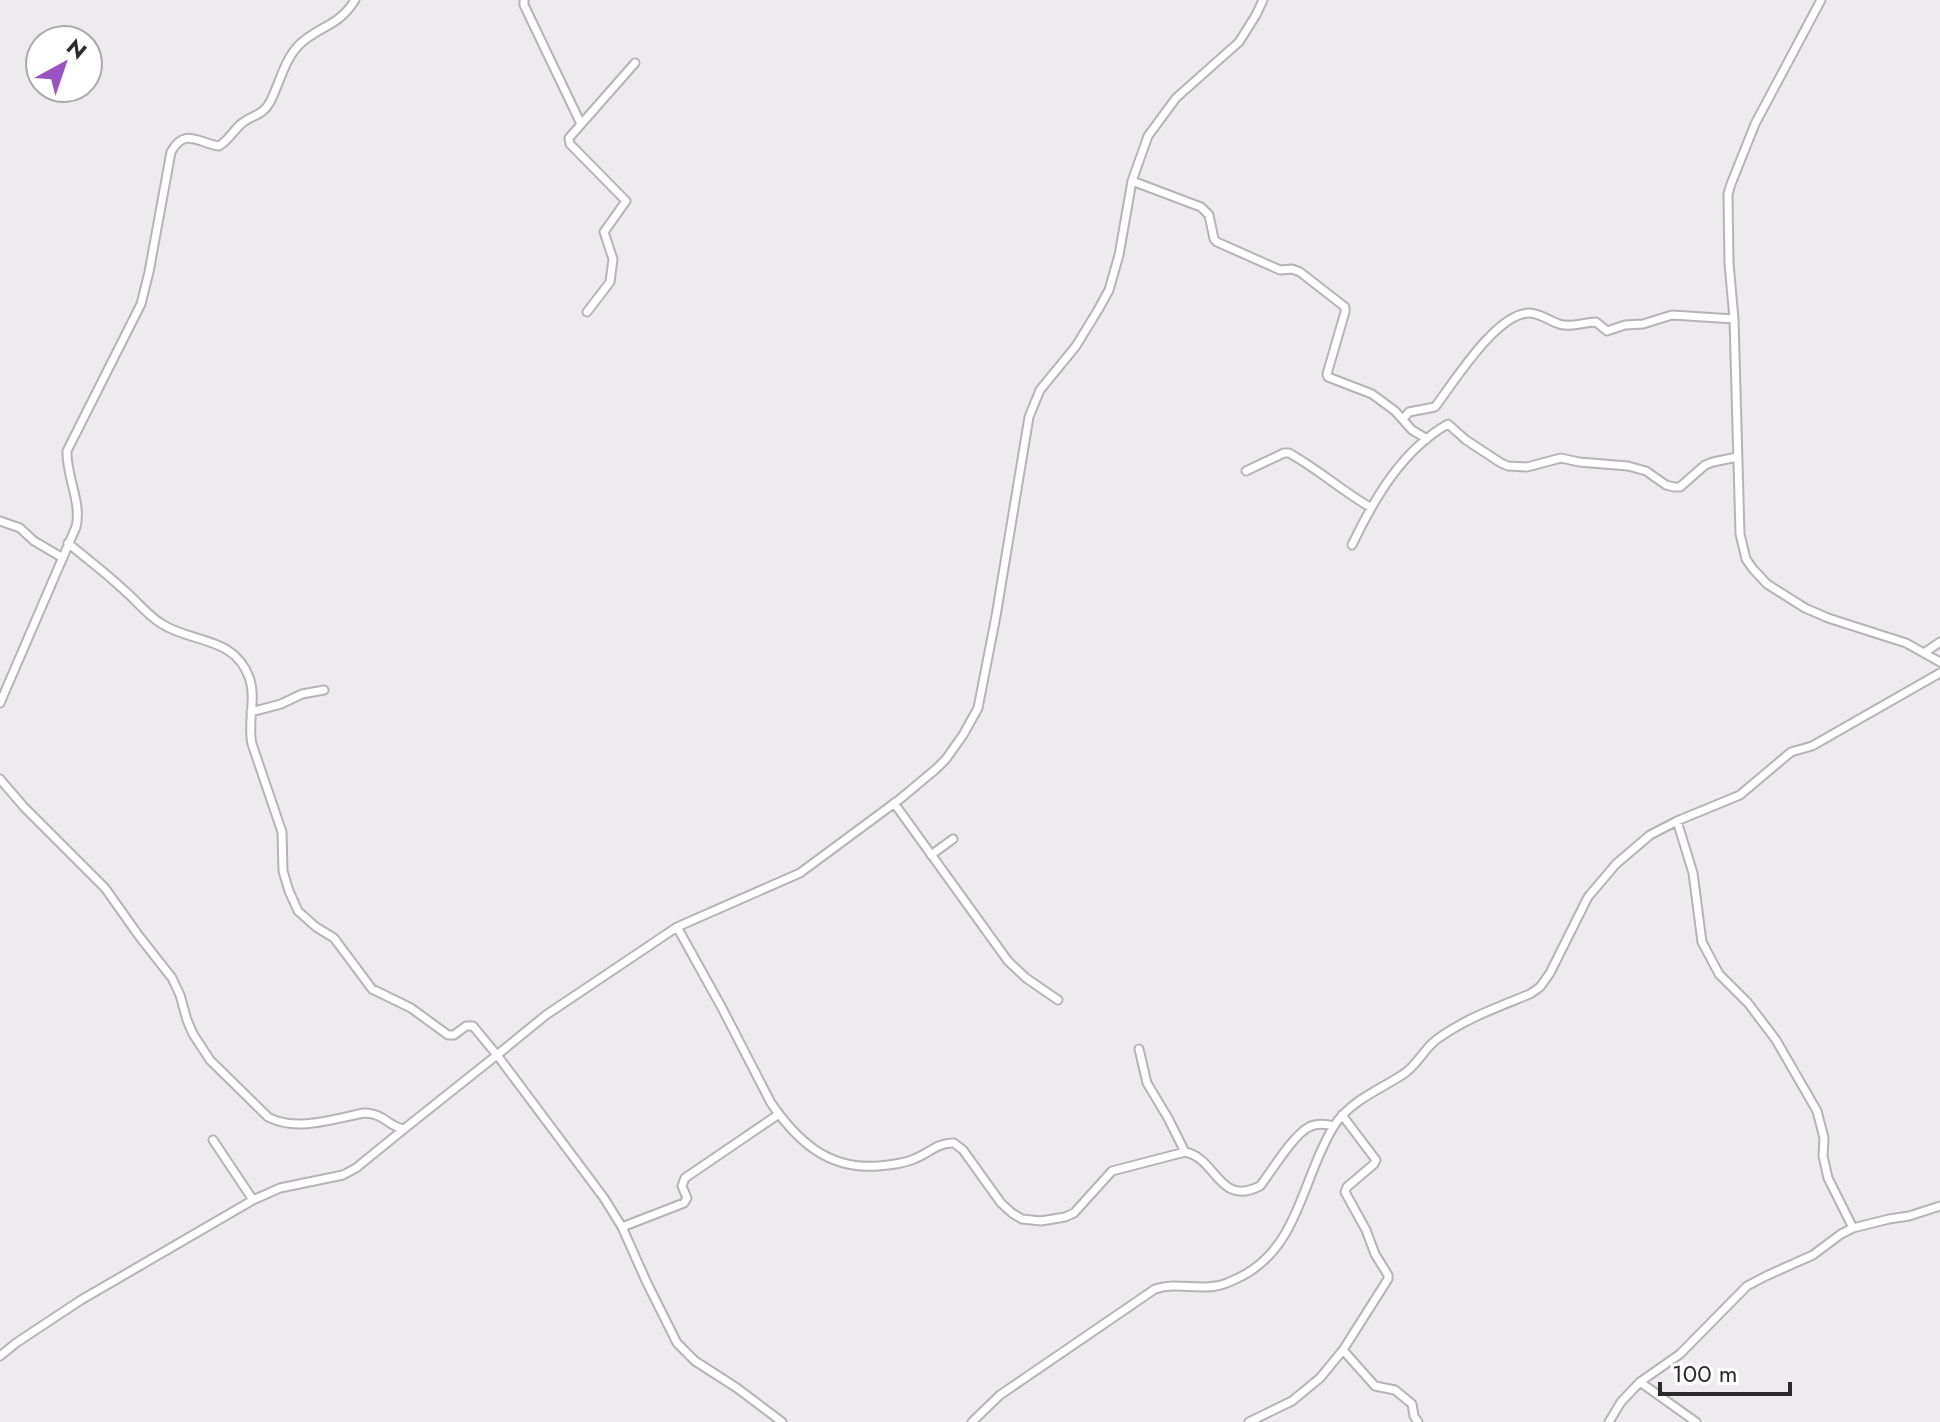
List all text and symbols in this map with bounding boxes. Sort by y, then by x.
north arrow [24,24,104,104]
text: N [60,31,94,67]
scale bar [1660,1346,1790,1396]
text: 100 m [1672,1356,1738,1391]

